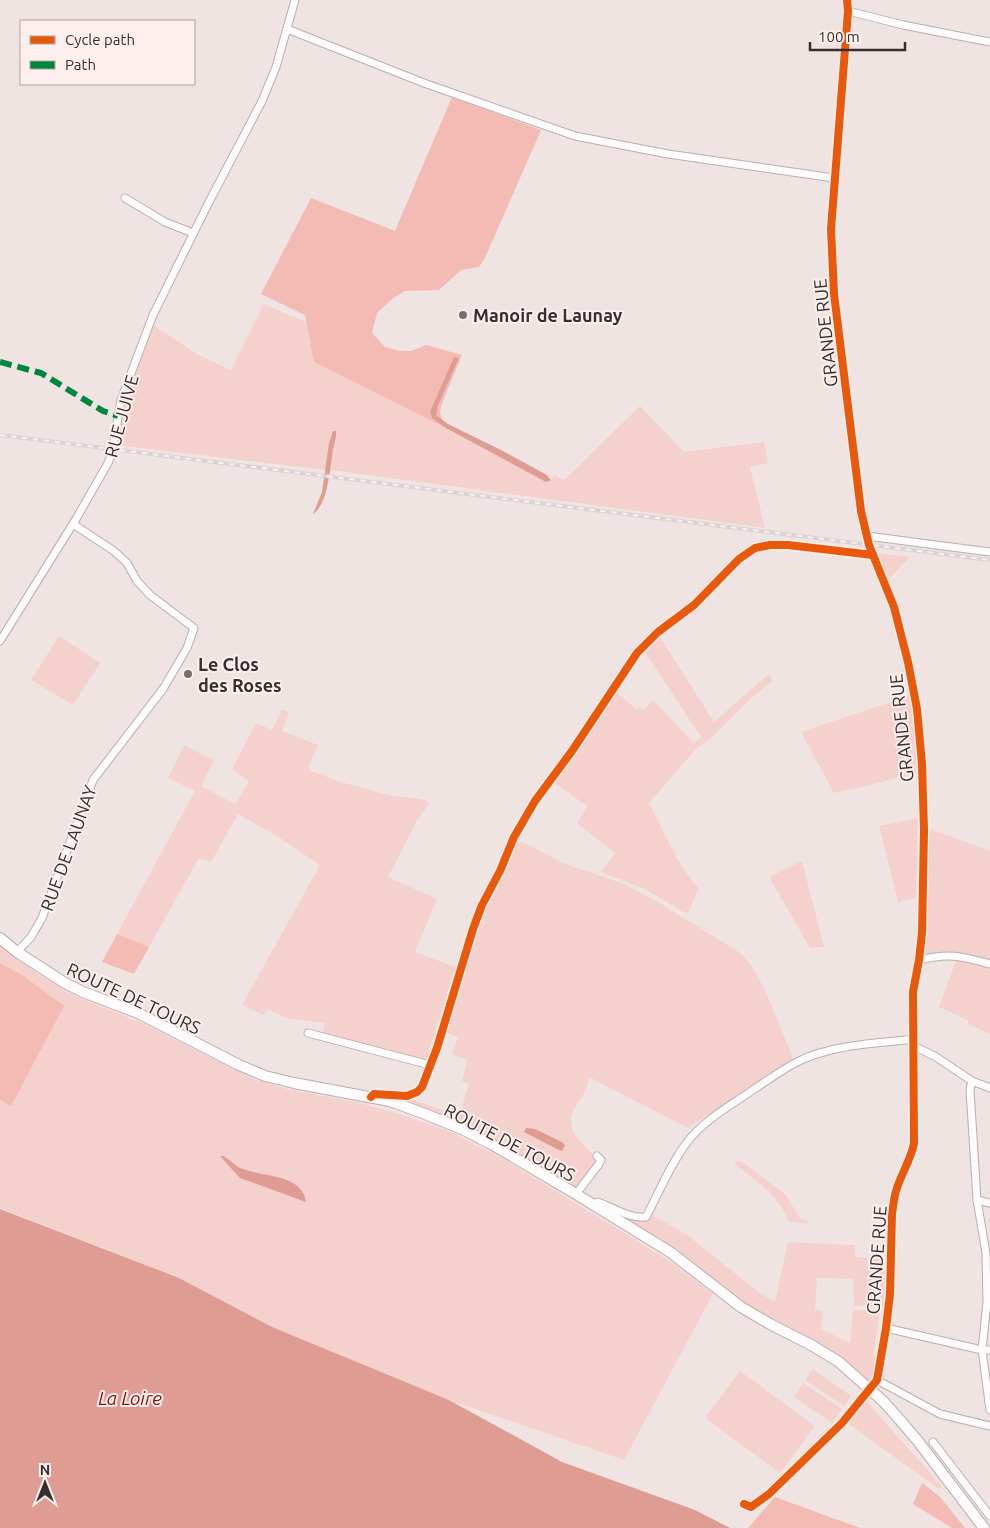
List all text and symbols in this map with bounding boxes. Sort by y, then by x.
legend [20,20,195,85]
scale bar [810,20,905,52]
text: 100 m [818,28,860,45]
text: Cycle path [65,31,135,48]
text: Path [65,56,96,73]
street label: GRANDE RUE [809,278,841,388]
place label: Manoir de Launay [473,305,623,325]
marker: Manoir de Launay [457,309,469,321]
street label: RUE JUIVE [100,372,142,460]
place label: Le Clos des Roses [198,654,282,695]
marker: Le Clos des Roses [182,668,194,680]
street label: GRANDE RUE [885,673,917,783]
street label: RUE DE LAUNAY [36,782,100,913]
street label: ROUTE DE TOURS [64,958,204,1038]
street label: ROUTE DE TOURS [441,1099,579,1185]
street label: GRANDE RUE [862,1205,890,1315]
water label: La Loire [98,1387,162,1409]
north arrow [20,1458,70,1508]
text: N [40,1462,50,1478]

